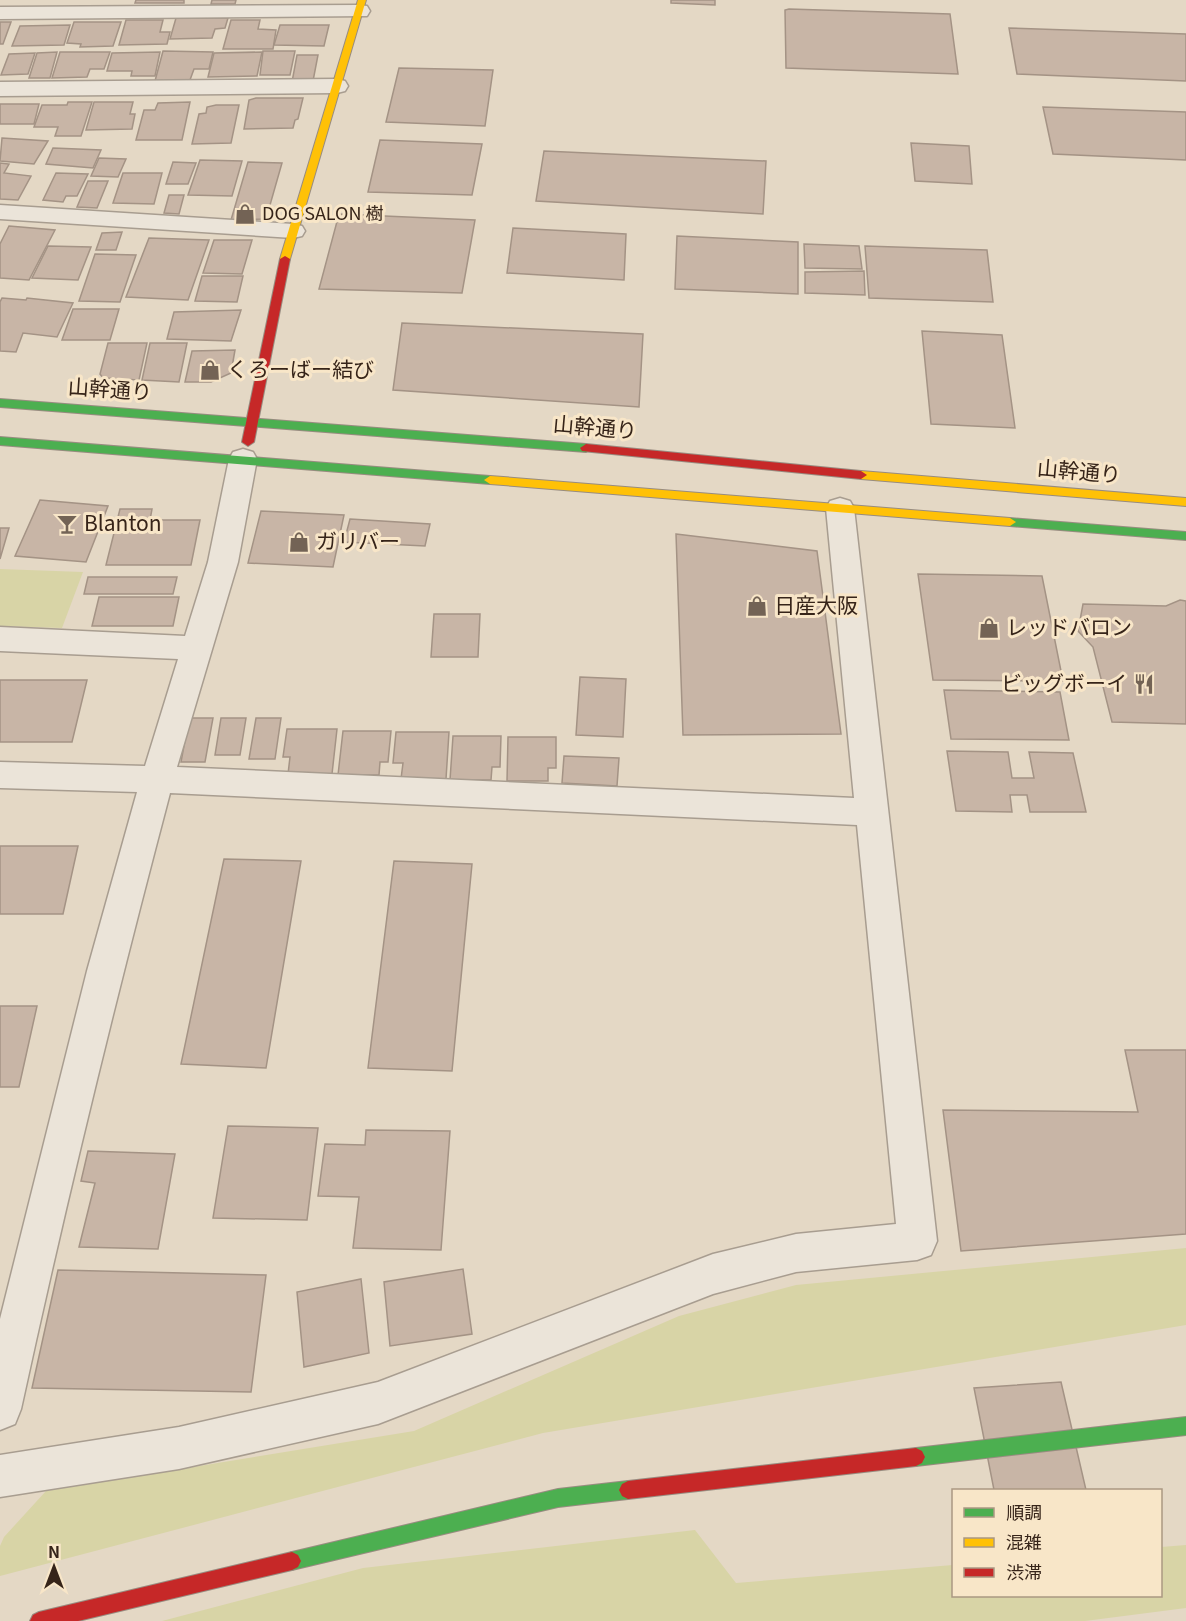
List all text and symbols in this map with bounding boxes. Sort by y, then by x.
place label: DOG SALON 樹 [262,199,383,225]
shop icon: DOG SALON 樹 [233,202,257,226]
place label: くろーばー結び [227,353,374,383]
shop icon: くろーばー結び [198,358,222,382]
street label: 山幹通り [67,370,153,406]
street label: 山幹通り [552,407,638,445]
street label: 山幹通り [1036,451,1122,489]
place label: Blanton [84,507,161,537]
bar icon: Blanton [55,512,79,536]
place label: ガリバー [316,525,400,555]
shop icon: ガリバー [287,530,311,554]
place label: 日産大阪 [774,589,858,619]
shop icon: 日産大阪 [745,594,769,618]
place label: レッドバロン [1006,611,1132,641]
shop icon: レッドバロン [977,616,1001,640]
place label: ビッグボーイ [1001,667,1127,697]
restaurant icon: ビッグボーイ [1132,672,1156,696]
legend [952,1489,1162,1597]
text: 順調 [1006,1498,1042,1524]
text: 混雑 [1006,1528,1042,1554]
north arrow [24,1537,84,1597]
text: N [48,1539,60,1563]
text: 渋滞 [1006,1558,1042,1584]

